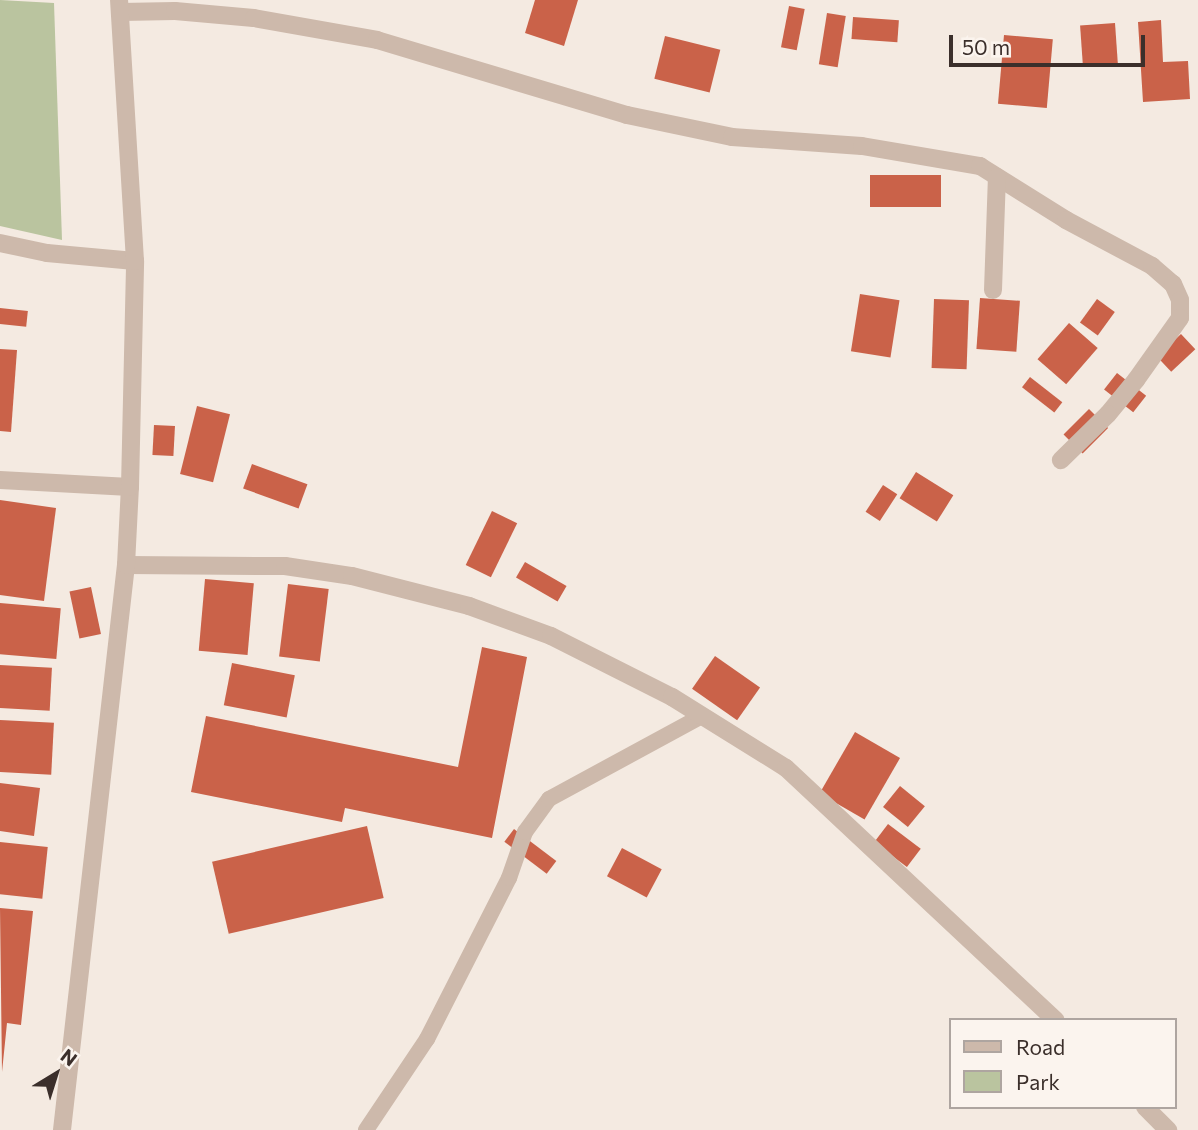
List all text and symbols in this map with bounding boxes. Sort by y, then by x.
scale bar [953,21,1149,65]
text: 50 m [962,34,1010,59]
legend [950,1018,1177,1109]
text: Road [1016,1034,1065,1059]
north arrow [21,1039,91,1109]
text: N [57,1044,82,1071]
text: Park [1016,1069,1060,1094]

